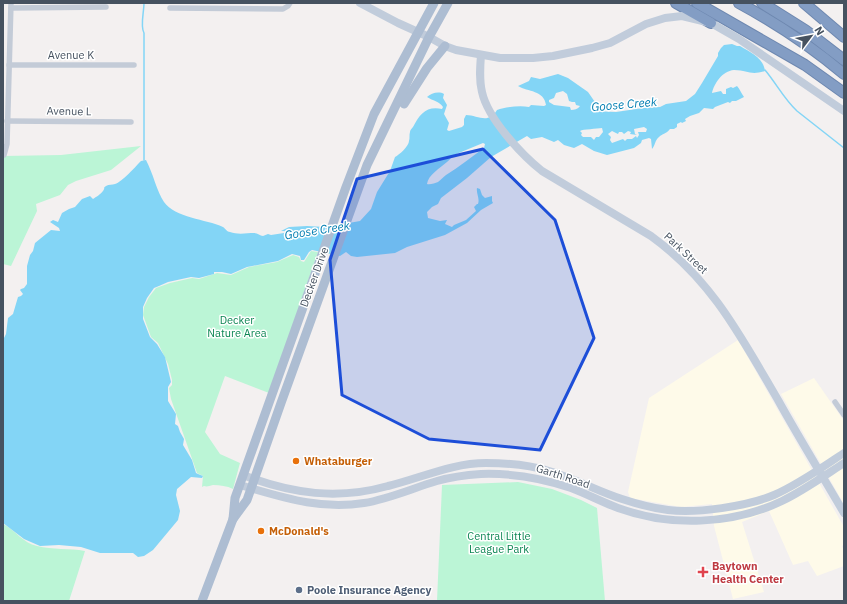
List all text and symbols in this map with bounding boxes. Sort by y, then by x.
north arrow [791,16,831,56]
text: N [811,24,828,38]
street label: Avenue K [48,48,94,62]
water label: Goose Creek [591,94,658,114]
street label: Avenue L [46,104,92,118]
water label: Goose Creek [283,217,351,243]
street label: Park Street [661,229,711,277]
street label: Decker Drive [297,245,331,309]
park label: Decker Nature Area [207,313,267,340]
place label: Whataburger [304,454,373,468]
marker: Whataburger [291,456,301,466]
street label: Garth Road [534,461,592,491]
place label: McDonald's [269,524,329,538]
marker: McDonald's [256,526,266,536]
park label: Central Little League Park [467,529,531,556]
place label: Baytown Health Center [712,559,784,586]
marker: Baytown Health Center [697,566,709,578]
place label: Poole Insurance Agency [307,583,431,597]
marker: Poole Insurance Agency [294,585,304,595]

